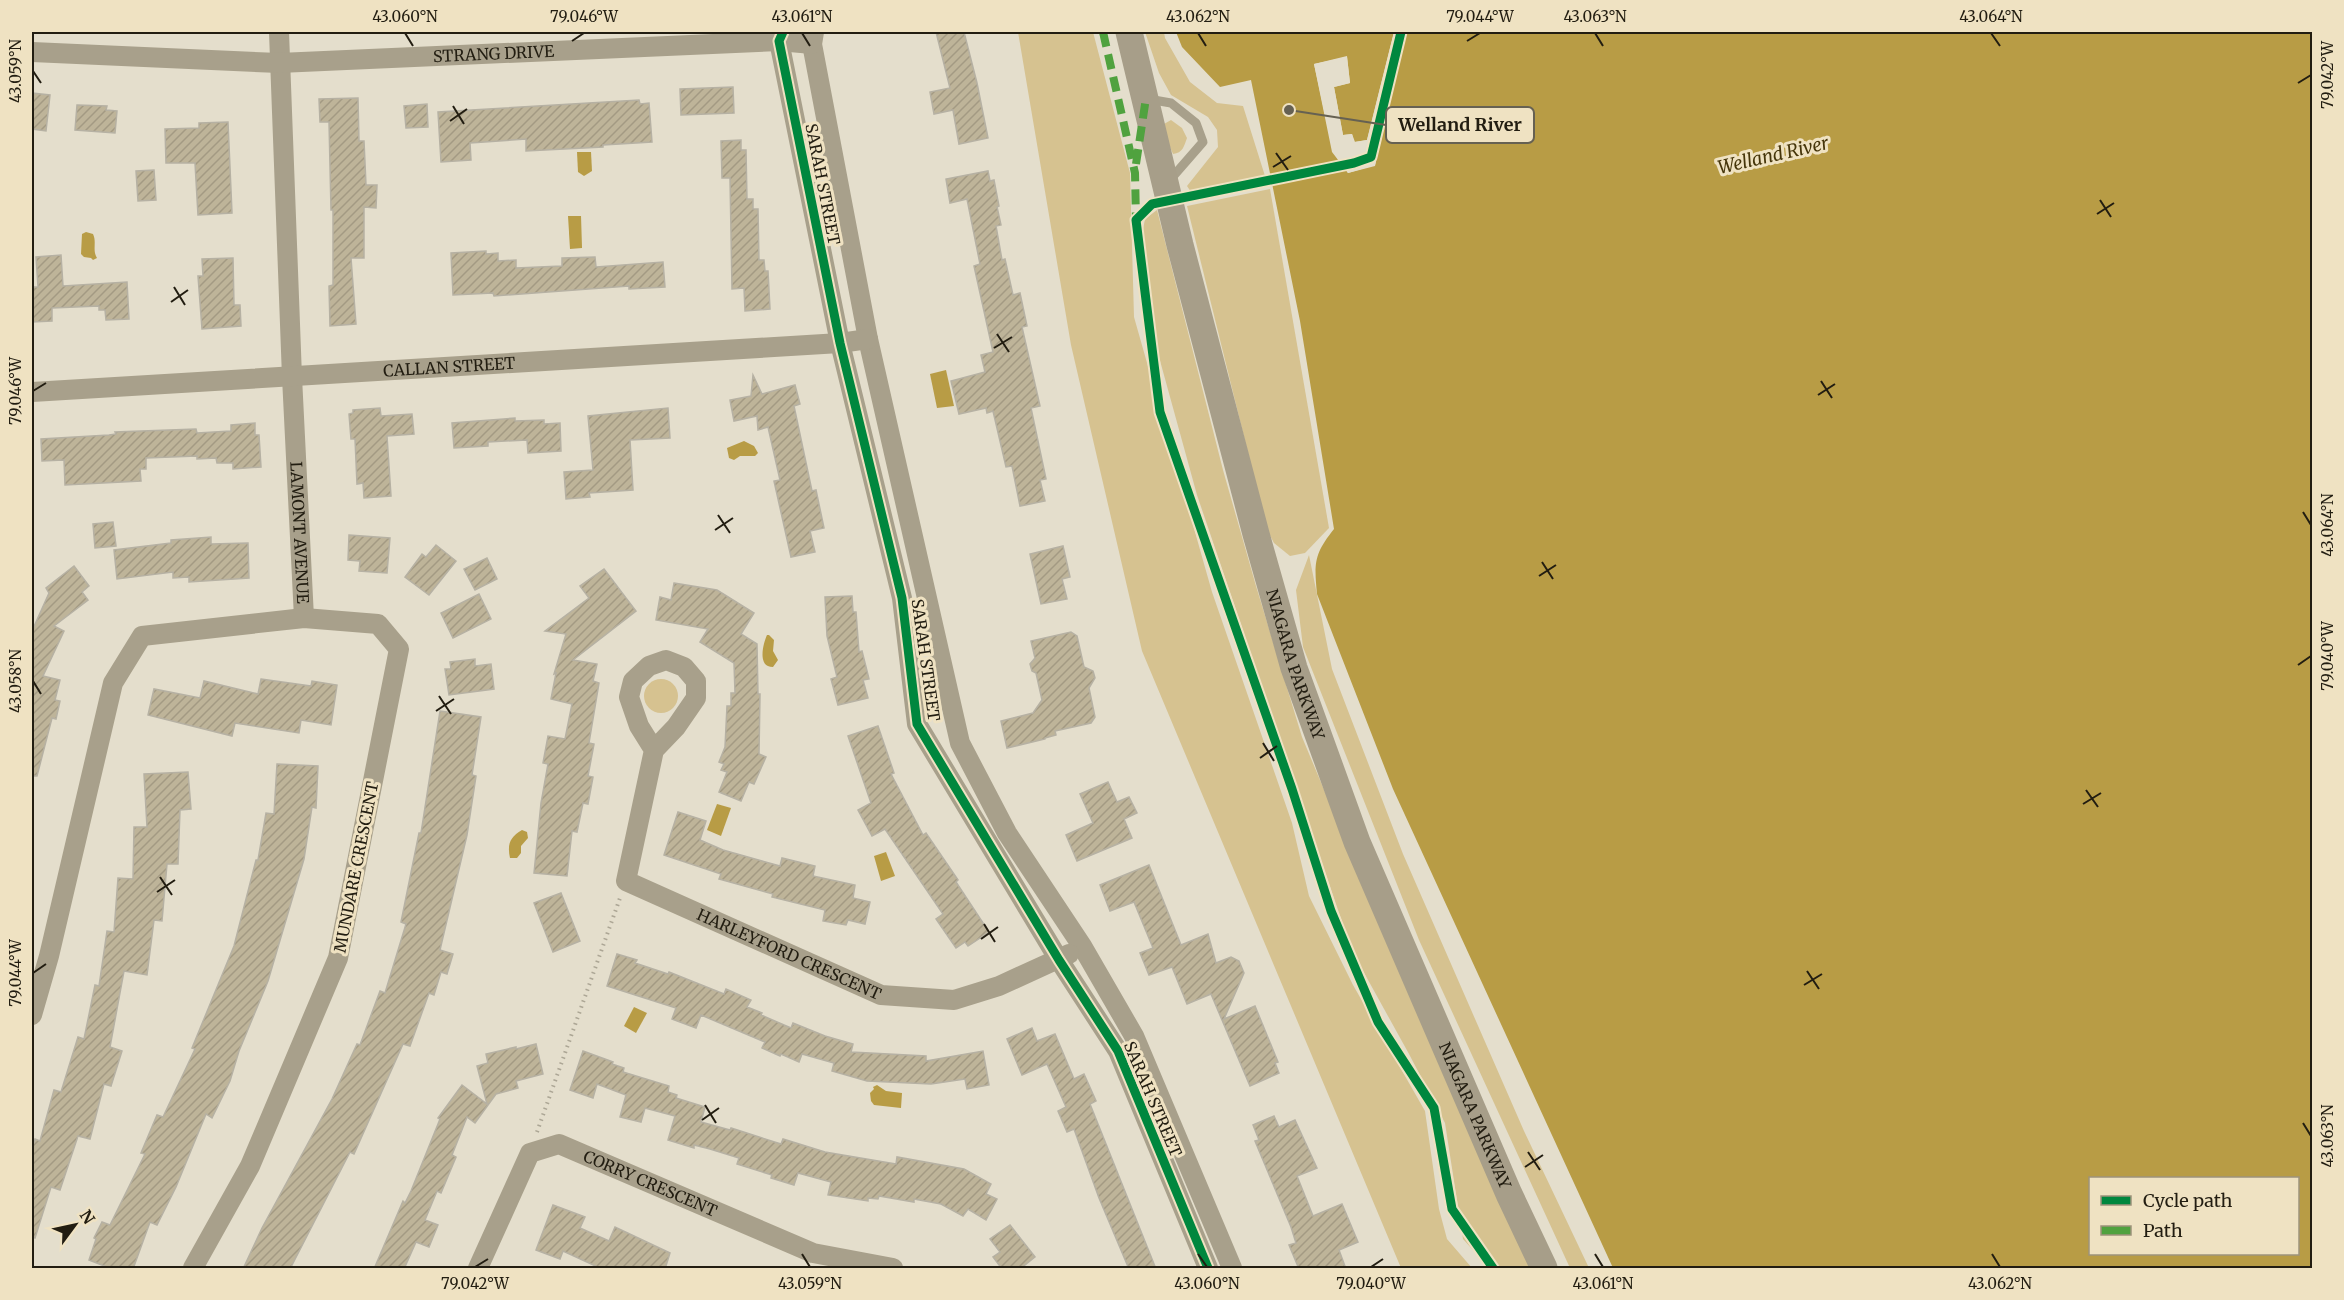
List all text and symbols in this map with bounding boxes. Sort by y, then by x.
text: 43.060°N [372,7,438,26]
text: 79.046°W [550,7,619,26]
text: 43.061°N [772,7,833,26]
text: 43.062°N [1166,7,1230,26]
text: 79.044°W [1446,7,1515,26]
text: 43.063°N [1563,7,1627,26]
text: 43.064°N [1959,7,2023,26]
text: 43.059°N [6,39,25,103]
text: 79.042°W [2318,40,2337,109]
street label: STRANG DRIVE [432,41,555,66]
callout: Welland River [1386,107,1534,143]
text: Welland River [1397,113,1522,136]
street label: SARAH STREET [801,122,845,246]
water label: Welland River [1715,131,1831,179]
street label: CALLAN STREET [383,353,516,381]
text: 79.046°W [6,356,25,425]
street label: LAMONT AVENUE [286,461,313,605]
text: 43.064°N [2318,493,2337,557]
street label: NIAGARA PARKWAY [1262,587,1329,743]
street label: SARAH STREET [908,598,944,722]
text: 79.040°W [2318,620,2337,691]
text: 43.058°N [6,649,25,713]
street label: MUNDARE CRESCENT [330,780,382,954]
street label: HARLEYFORD CRESCENT [694,904,884,1004]
text: 79.044°W [6,938,25,1007]
street label: SARAH STREET [1120,1038,1186,1160]
street label: NIAGARA PARKWAY [1435,1039,1516,1192]
text: 43.063°N [2318,1104,2337,1168]
street label: CORRY CRESCENT [580,1146,720,1221]
legend [2089,1177,2299,1255]
text: Cycle path [2143,1189,2233,1212]
north arrow [45,1195,105,1255]
text: N [76,1206,100,1228]
text: Path [2143,1219,2183,1242]
text: 79.042°W [441,1274,510,1293]
text: 43.059°N [778,1274,842,1293]
text: 43.060°N [1174,1274,1240,1293]
text: 79.040°W [1336,1274,1407,1293]
text: 43.061°N [1573,1274,1634,1293]
text: 43.062°N [1968,1274,2032,1293]

